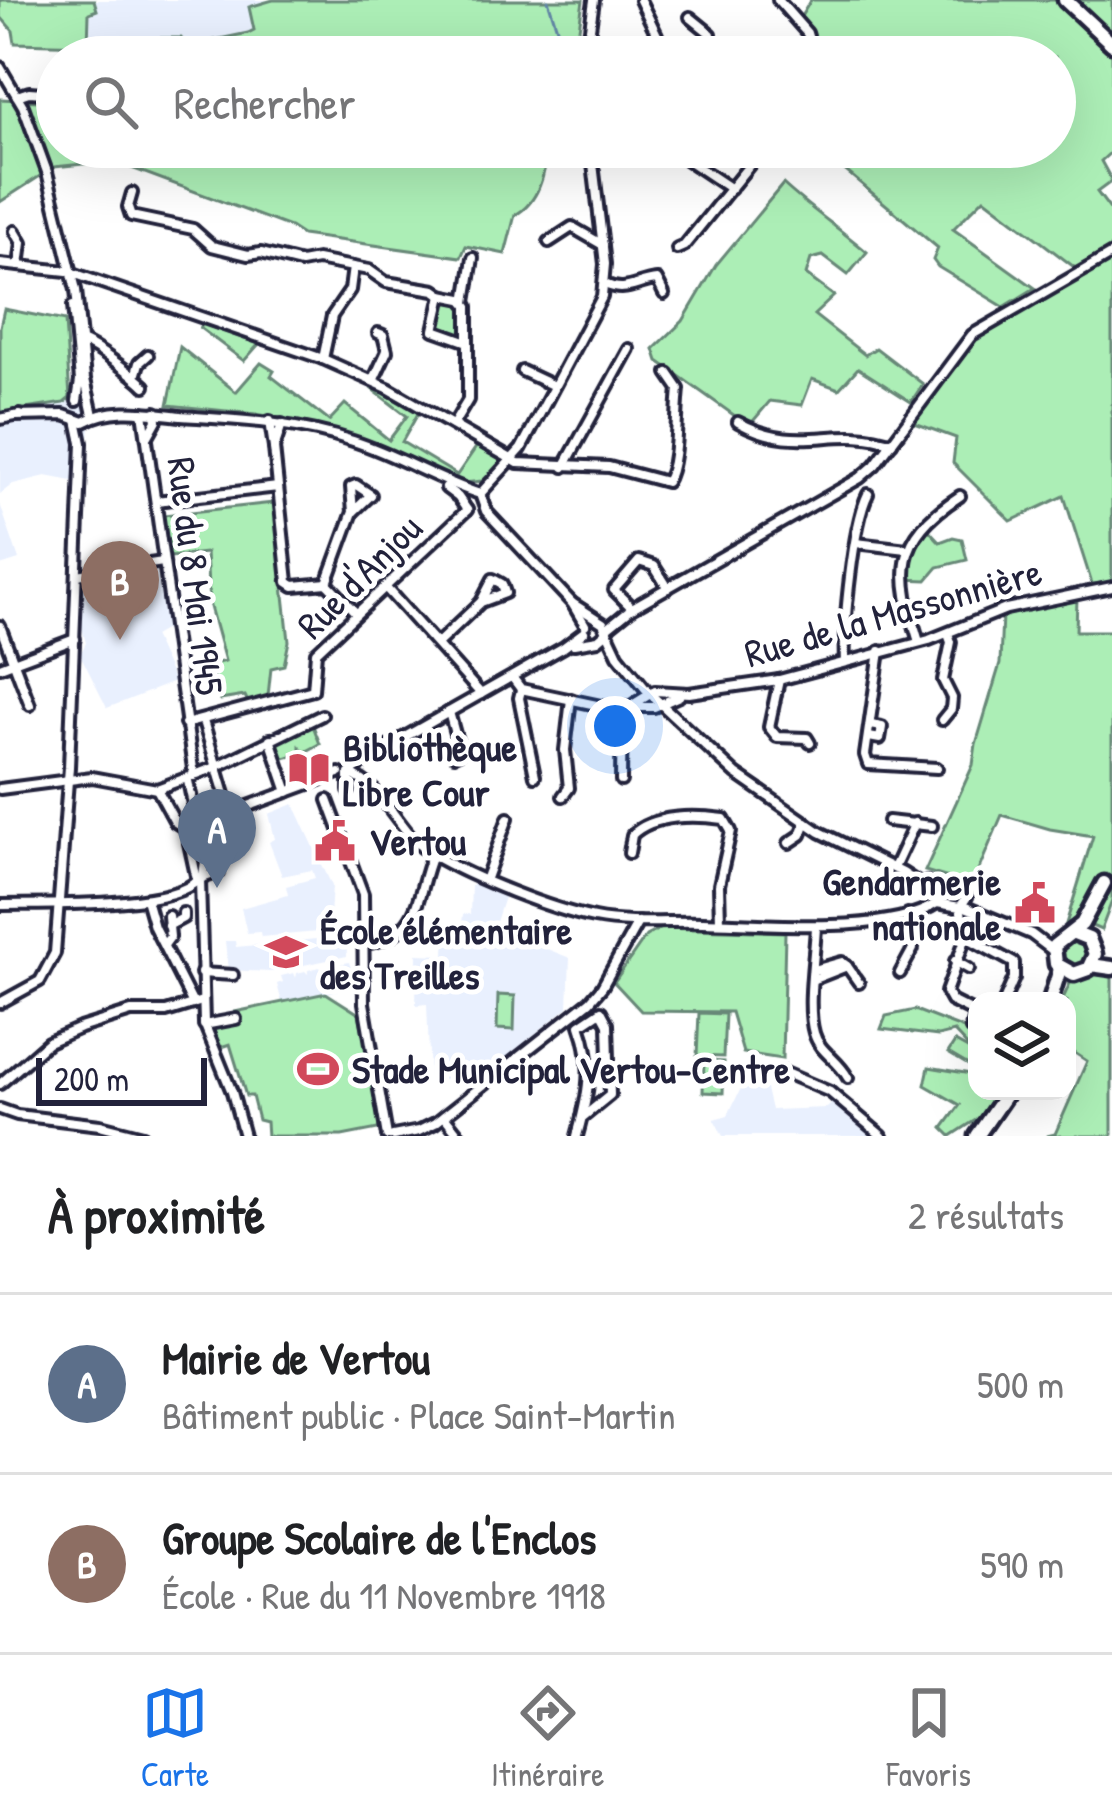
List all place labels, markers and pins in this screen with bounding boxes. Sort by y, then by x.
pin: B [81,541,159,640]
place label: Bibliothèque Libre Cour [343,720,517,818]
library icon: Bibliothèque Libre Cour [286,746,332,792]
pin: A [178,789,256,888]
place label: Vertou [369,814,467,867]
public building icon: Vertou [312,818,358,864]
place label: Gendarmerie nationale [822,854,1001,952]
public building icon: Gendarmerie nationale [1012,880,1058,926]
place label: École élémentaire des Treilles [320,903,572,1001]
school or university icon: École élémentaire des Treilles [263,929,309,975]
place label: Stade Municipal Vertou-Centre [352,1042,791,1096]
sports icon: Stade Municipal Vertou-Centre [295,1046,341,1092]

